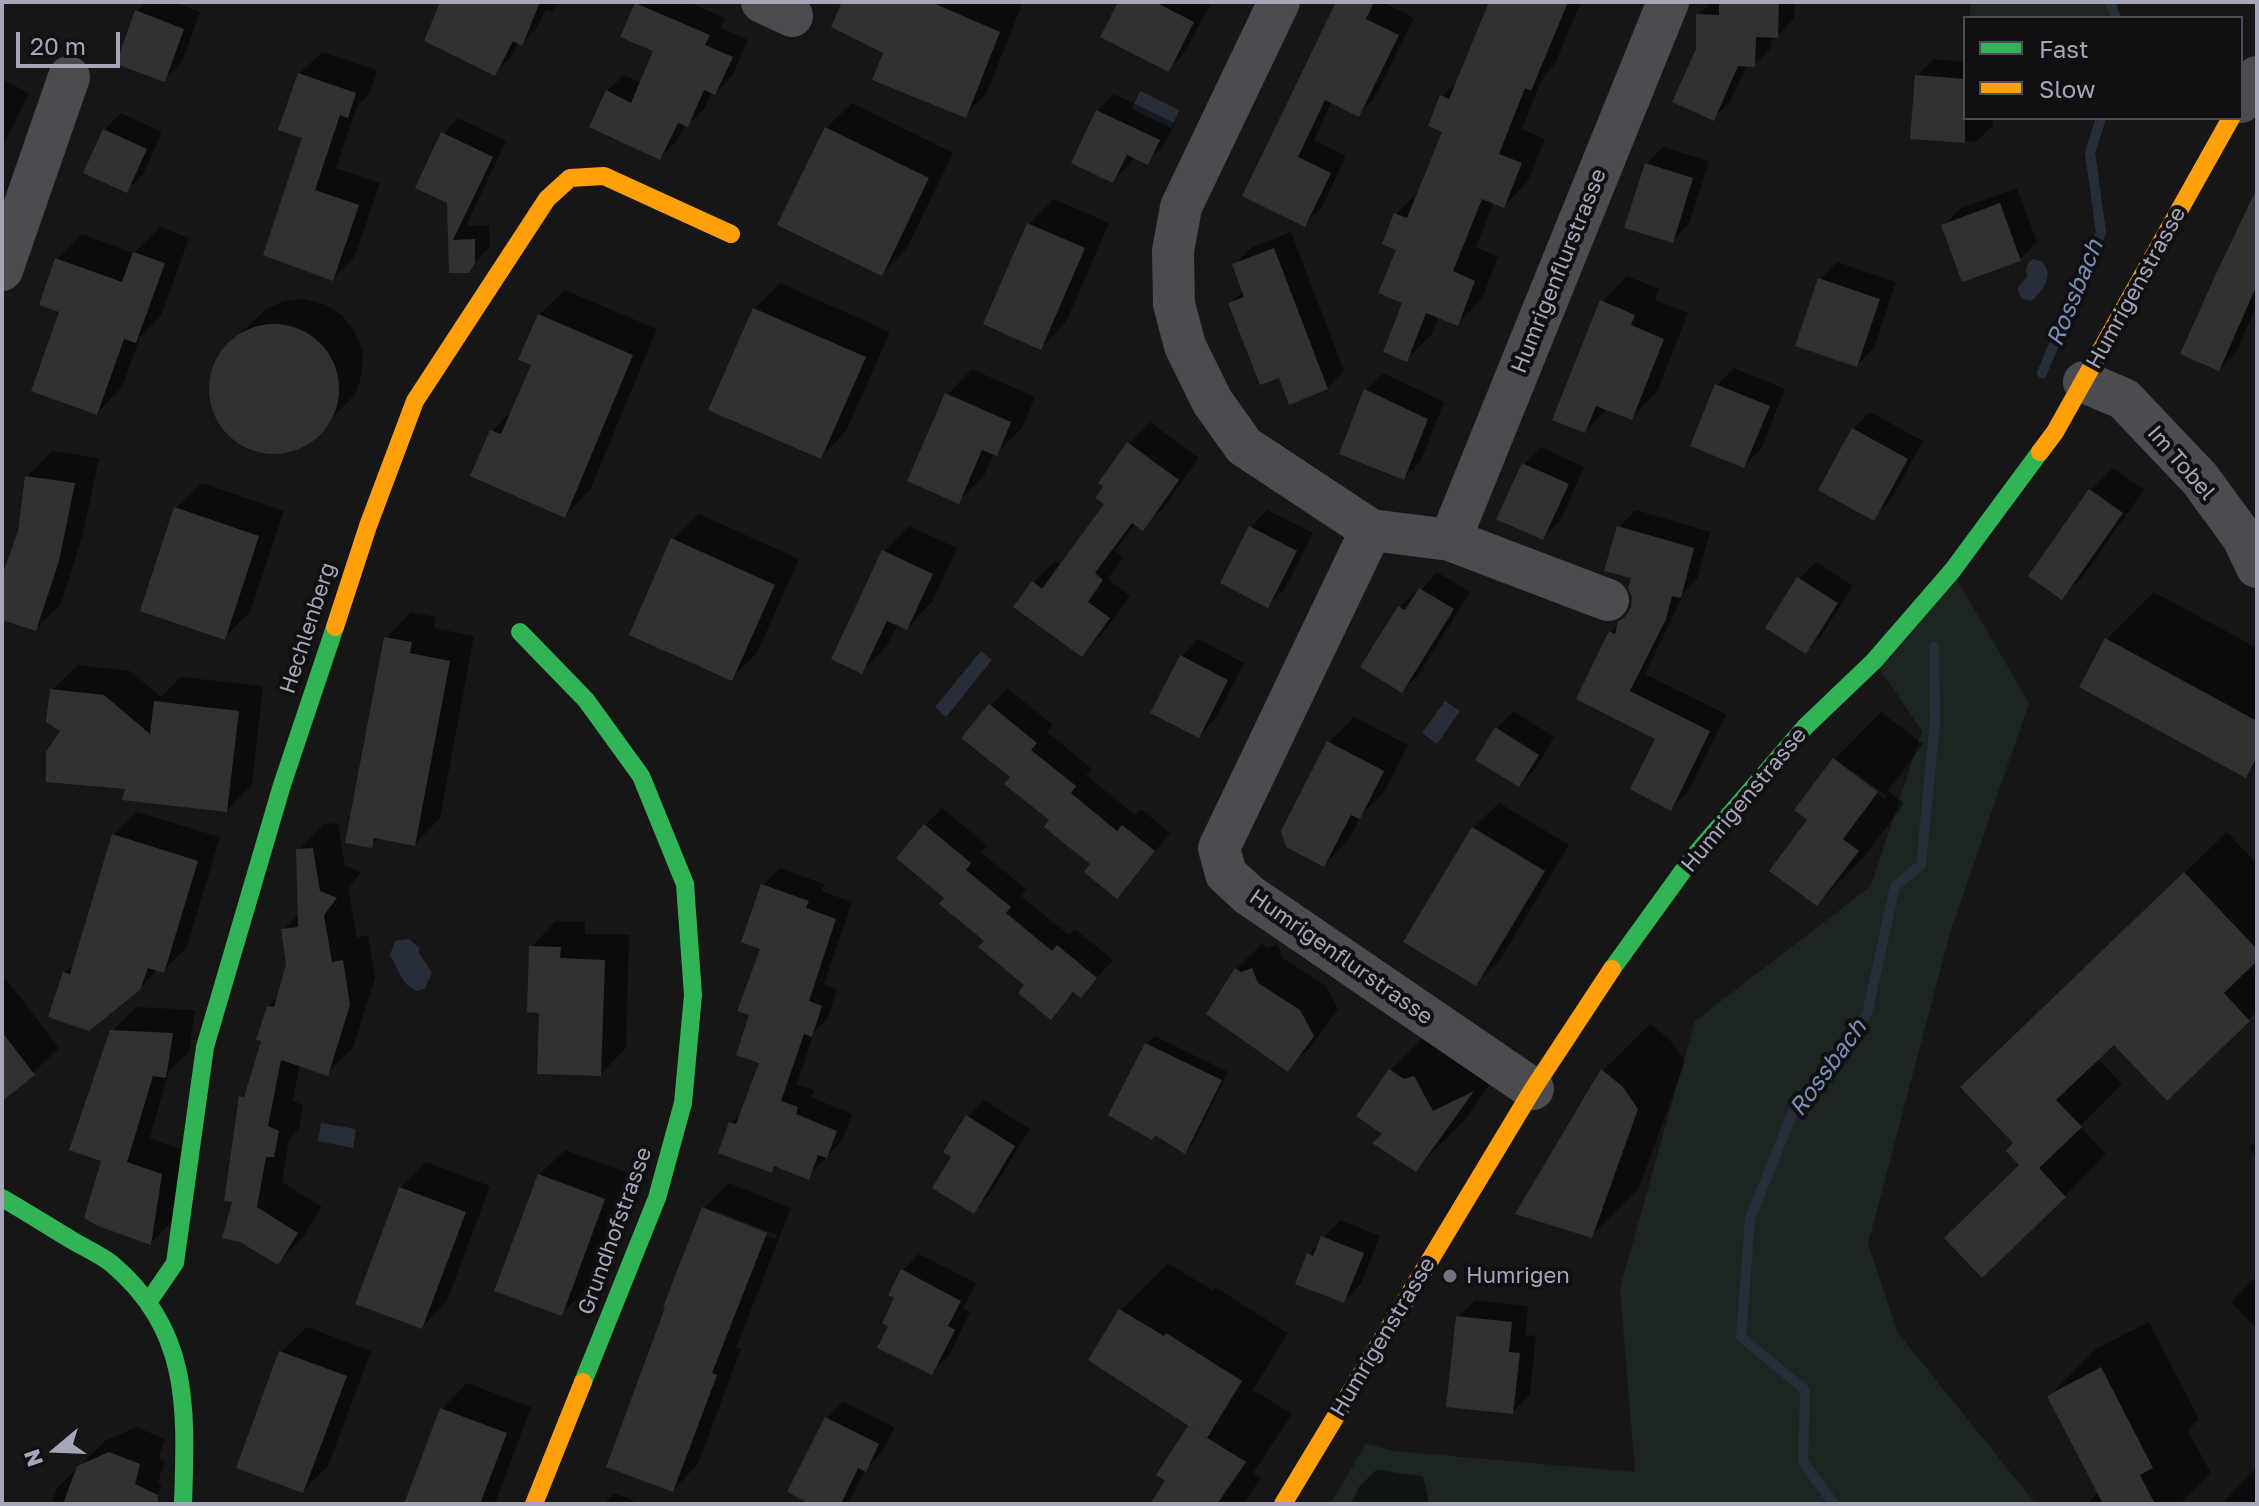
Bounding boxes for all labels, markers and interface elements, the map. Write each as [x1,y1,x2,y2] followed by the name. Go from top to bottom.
[20,16,124,66] scale bar
[1963,16,2243,120] legend
[30,31,86,60] text: 20 m
[2039,34,2089,63] text: Fast
[2039,74,2095,103] text: Slow
[1506,165,1612,377] street label: Humrigenflurstrasse
[2081,202,2191,374] street label: Humrigenstrasse
[2041,236,2109,350] water label: Rossbach
[2141,420,2221,506] street label: Im Tobel
[274,559,342,697] street label: Hechlenberg
[1676,722,1812,878] street label: Humrigenstrasse
[1244,884,1438,1030] street label: Humrigenflurstrasse
[1783,1014,1873,1122] water label: Rossbach
[572,1144,658,1318] street label: Grundhofstrasse
[1325,1253,1441,1421] street label: Humrigenstrasse
[1466,1263,1570,1289] place label: Humrigen
[1441,1267,1459,1285] marker: Humrigen
[16,1410,96,1490] north arrow
[17,1446,48,1470] text: N

